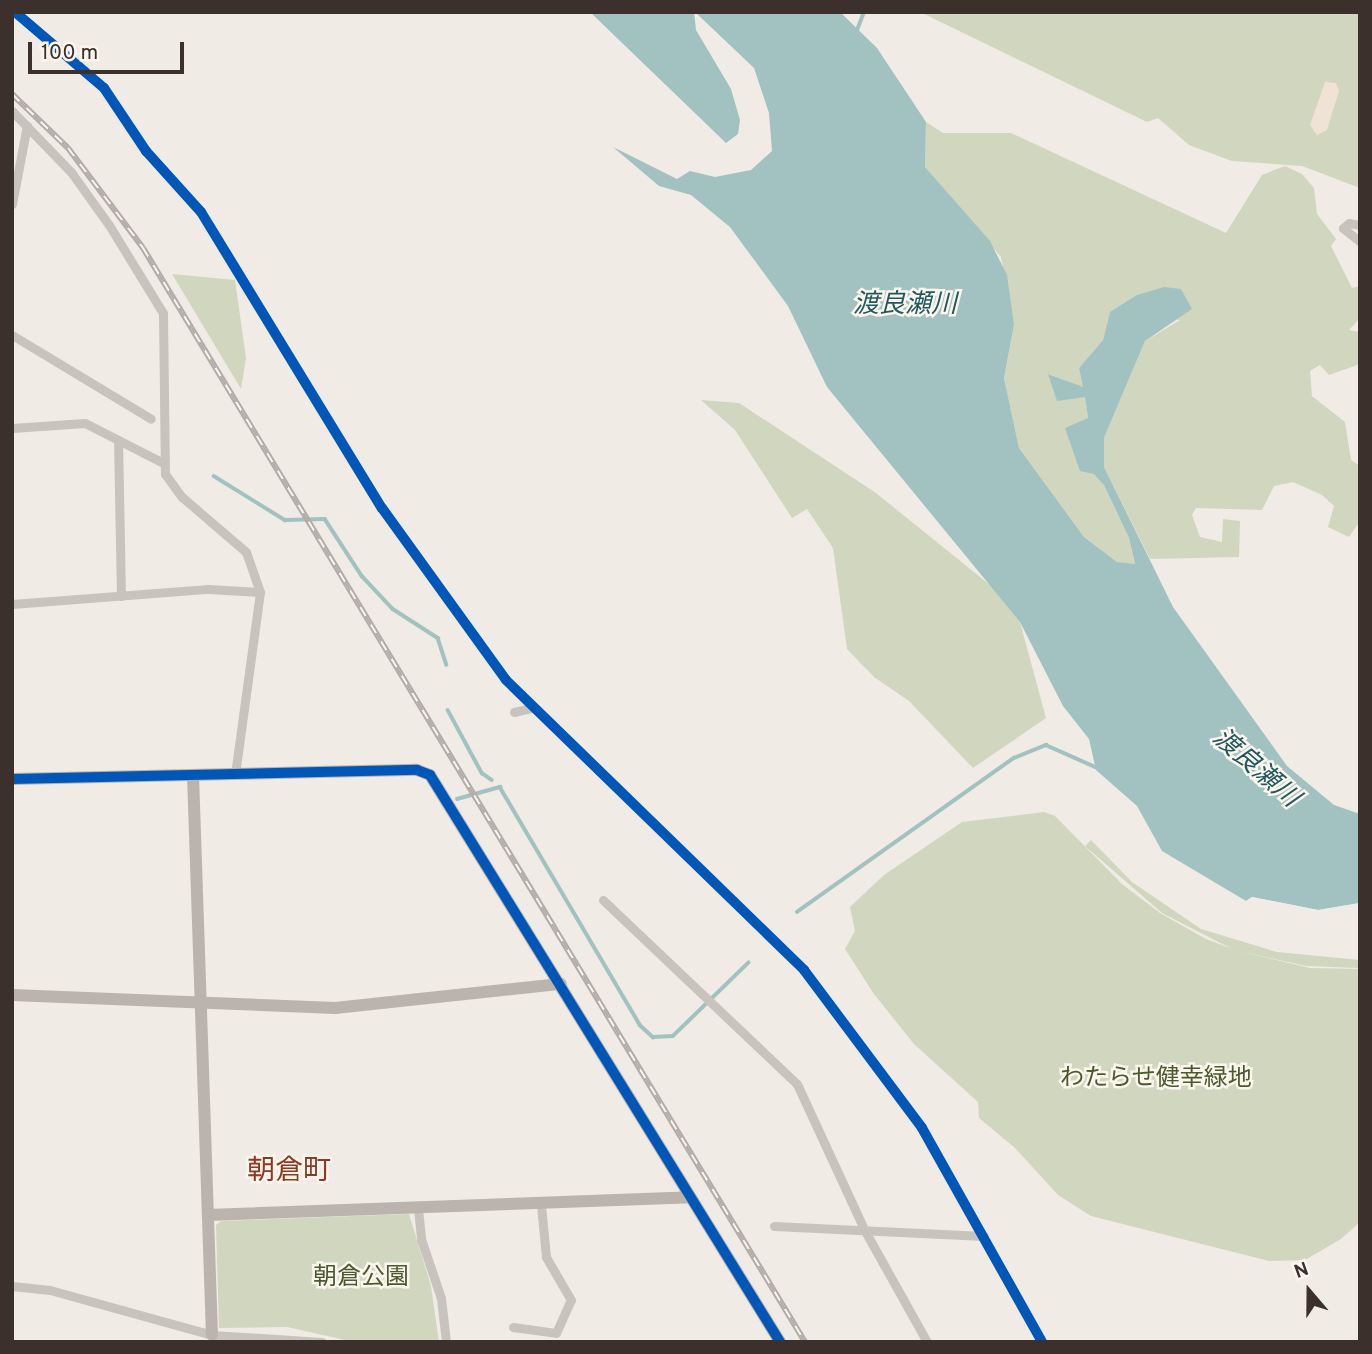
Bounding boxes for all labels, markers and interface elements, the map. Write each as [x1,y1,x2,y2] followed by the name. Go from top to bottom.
[32,28,187,72] scale bar
[41,40,98,67] text: 100 m
[853,290,957,322] water label: 渡良瀬川
[1206,723,1304,815] water label: 渡良瀬川
[1060,1066,1252,1094] park label: わたらせ健幸緑地
[247,1155,331,1189] district label: 朝倉町
[1274,1256,1344,1326] north arrow
[1291,1258,1312,1285] text: N
[313,1265,409,1293] park label: 朝倉公園

